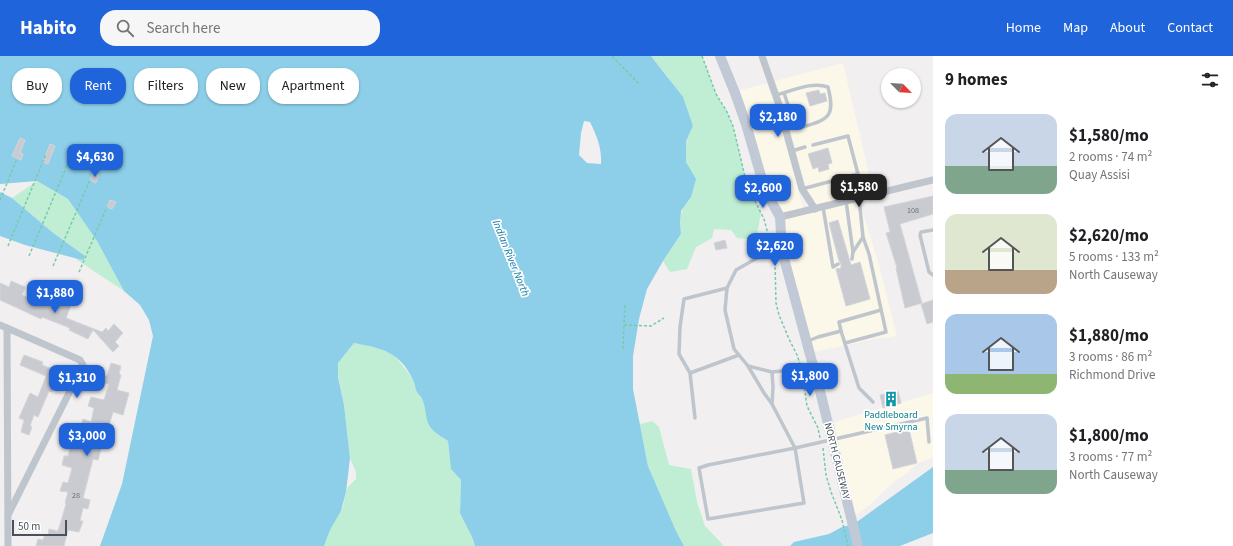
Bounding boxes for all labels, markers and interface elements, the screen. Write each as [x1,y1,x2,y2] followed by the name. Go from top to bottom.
[100,10,380,46] search box
[20,15,76,42] text: Habito
[114,17,136,39] icon: search
[146,18,220,39] text: Search here
[1006,18,1041,38] text: Home
[1063,18,1088,38] text: Map
[1110,18,1145,38] text: About
[1167,18,1213,38] text: Contact
[12,68,62,104] chip: Buy
[70,68,126,104] chip: Rent
[134,68,198,104] chip: Filters
[206,68,260,104] chip: New
[268,68,359,104] chip: Apartment
[881,68,921,108] north arrow
[881,68,921,108] map controls
[945,68,1007,92] text: 9 homes
[1199,69,1221,91] icon: filters
[745,104,811,138] pin: $2,180
[759,108,797,126] text: $2,180
[1069,124,1149,148] text: $1,580/mo
[977,130,1025,178] icon: home
[62,144,128,178] pin: $4,630
[76,148,114,166] text: $4,630
[1069,148,1152,166] text: 2 rooms · 74 m²
[1069,166,1130,184] text: Quay Assisi
[826,174,892,208] pin: $1,580
[730,175,796,209] pin: $2,600
[840,178,878,196] text: $1,580
[744,179,782,197] text: $2,600
[907,205,919,216] house number: 108
[489,218,533,299] water label: Indian River North
[1069,224,1149,248] text: $2,620/mo
[977,230,1025,278] icon: home
[742,233,808,267] pin: $2,620
[756,237,794,255] text: $2,620
[1069,248,1159,266] text: 5 rooms · 133 m²
[1069,266,1158,284] text: North Causeway
[22,280,88,314] pin: $1,880
[36,284,74,302] text: $1,880
[1069,324,1149,348] text: $1,880/mo
[977,330,1025,378] icon: home
[1069,348,1152,366] text: 3 rooms · 86 m²
[777,363,843,397] pin: $1,800
[44,365,110,399] pin: $1,310
[1069,366,1156,384] text: Richmond Drive
[791,367,829,385] text: $1,800
[58,369,96,387] text: $1,310
[882,390,900,408] building icon: Paddleboard New Smyrna
[864,408,918,434] place label: Paddleboard New Smyrna
[821,421,853,501] street label: NORTH CAUSEWAY
[54,423,120,457] pin: $3,000
[1069,424,1149,448] text: $1,800/mo
[68,427,106,445] text: $3,000
[977,430,1025,478] icon: home
[1069,448,1152,466] text: 3 rooms · 77 m²
[1069,466,1158,484] text: North Causeway
[72,490,80,501] house number: 28
[12,518,67,537] scale bar
[18,519,40,534] text: 50 m

